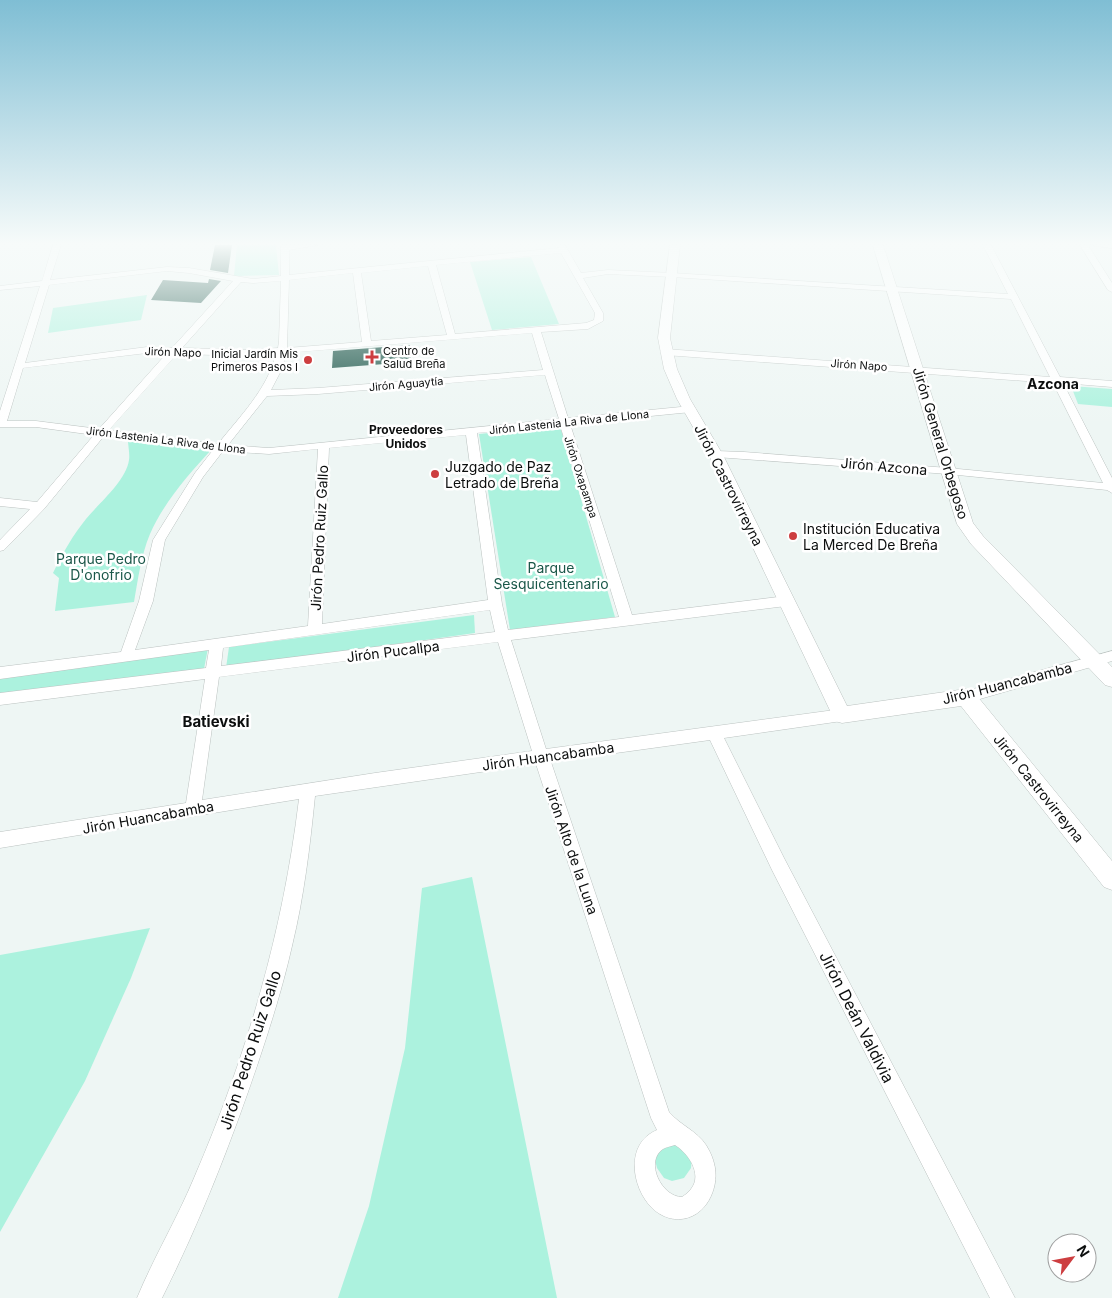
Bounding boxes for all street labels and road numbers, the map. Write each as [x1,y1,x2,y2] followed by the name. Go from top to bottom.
[144,344,202,360] street label: Jirón Napo
[830,356,888,374] street label: Jirón Napo
[910,365,972,521] street label: Jirón General Orbegoso
[368,374,444,394] street label: Jirón Aguaytía
[488,407,650,437] street label: Jirón Lastenia La Riva de Llona
[691,421,767,549] street label: Jirón Castrovirreyna
[85,423,247,457] street label: Jirón Lastenia La Riva de Llona
[561,434,601,520] street label: Jirón Oxapampa
[840,454,928,478] street label: Jirón Azcona
[307,465,331,611] street label: Jirón Pedro Ruiz Gallo
[346,637,440,665] street label: Jirón Pucallpa
[940,659,1074,707] street label: Jirón Huancabamba
[990,731,1088,845] street label: Jirón Castrovirreyna
[481,738,615,774] street label: Jirón Huancabamba
[542,783,602,917] street label: Jirón Alto de la Luna
[81,797,215,837] street label: Jirón Huancabamba
[815,948,899,1086] street label: Jirón Deán Valdivia
[215,968,285,1132] street label: Jirón Pedro Ruiz Gallo

